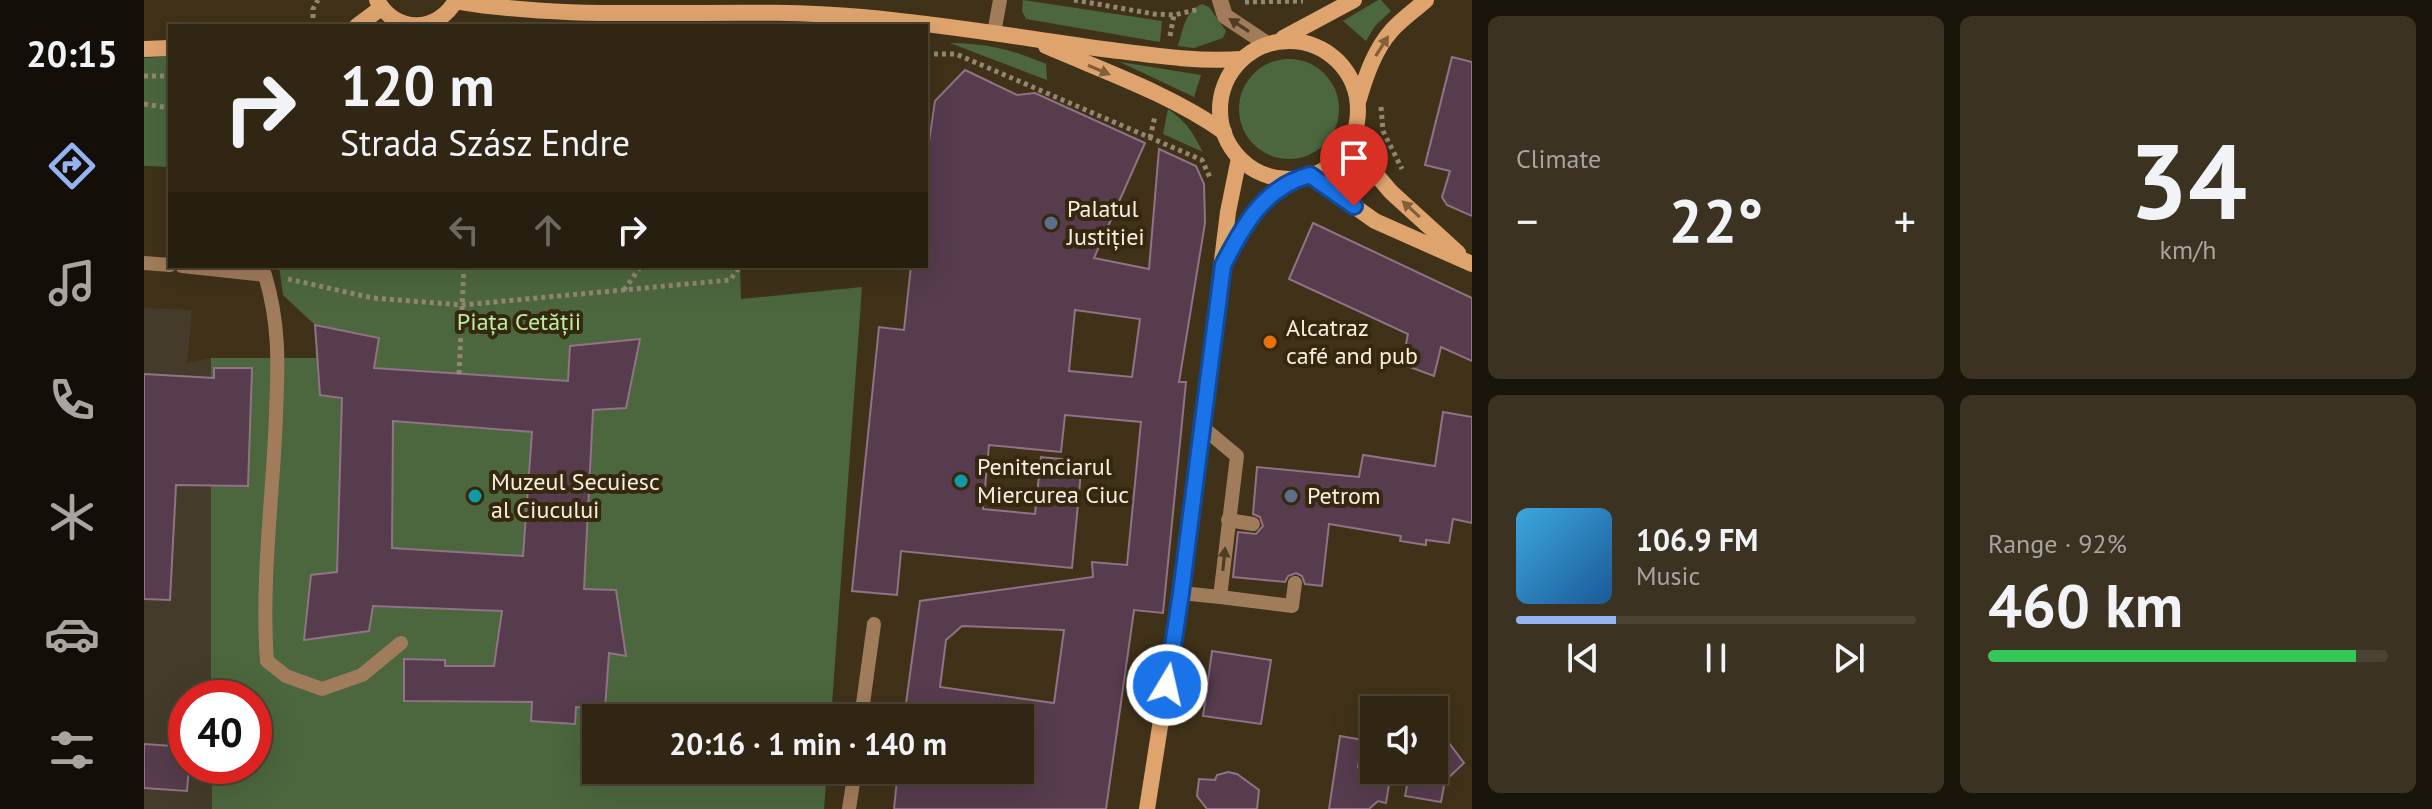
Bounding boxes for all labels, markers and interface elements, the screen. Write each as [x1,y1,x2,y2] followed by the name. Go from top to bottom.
[1228,19,1250,33] one-way arrow
[26,30,118,77] text: 20:15
[1374,35,1388,57] one-way arrow
[340,49,495,121] text: 120 m
[208,56,312,160] icon: right
[1088,63,1111,76] one-way arrow
[2129,113,2247,248] text: 34
[340,119,630,166] text: Strada Szász Endre
[1320,124,1388,206] pin
[1332,136,1376,180] icon: arrive
[44,138,100,194] icon: directions
[1516,142,1601,175] text: Climate
[1669,181,1763,259] text: 22°
[1516,192,1538,249] text: −
[1894,192,1916,249] text: +
[1066,193,1145,252] place label: Palatul Justiției
[1401,201,1420,219] one-way arrow
[442,208,486,252] icon: left
[526,208,570,252] icon: ahead
[610,208,654,252] icon: right
[1042,214,1060,232] marker: Palatul Justiției
[2160,233,2217,266] text: km/h
[44,255,100,311] icon: music
[457,306,581,337] park label: Piața Cetății
[1286,312,1418,371] place label: Alcatraz café and pub
[1261,333,1279,351] marker: Alcatraz café and pub
[44,372,100,428] icon: phone
[977,451,1129,510] place label: Penitenciarul Miercurea Ciuc
[491,466,660,525] place label: Muzeul Secuiesc al Ciucului
[952,472,970,490] marker: Penitenciarul Miercurea Ciuc
[1307,480,1380,511] place label: Petrom
[466,487,484,505] marker: Muzeul Secuiesc al Ciucului
[1282,487,1300,505] marker: Petrom
[44,489,100,545] icon: climate
[1636,520,1758,559] text: 106.9 FM
[1988,527,2127,560] text: Range · 92%
[1218,546,1231,571] one-way arrow
[1636,559,1700,592] text: Music
[1988,566,2183,644] text: 460 km
[44,606,100,662] icon: car
[1561,636,1605,680] icon: previous
[1694,636,1738,680] icon: pause
[1827,636,1871,680] icon: next
[1125,643,1209,727] position arrow
[168,680,272,784] speed limit sign: 40
[1360,696,1448,784] map controls
[1360,696,1448,784] button: sound
[44,722,100,778] icon: filters
[669,724,947,763] text: 20:16 · 1 min · 140 m

